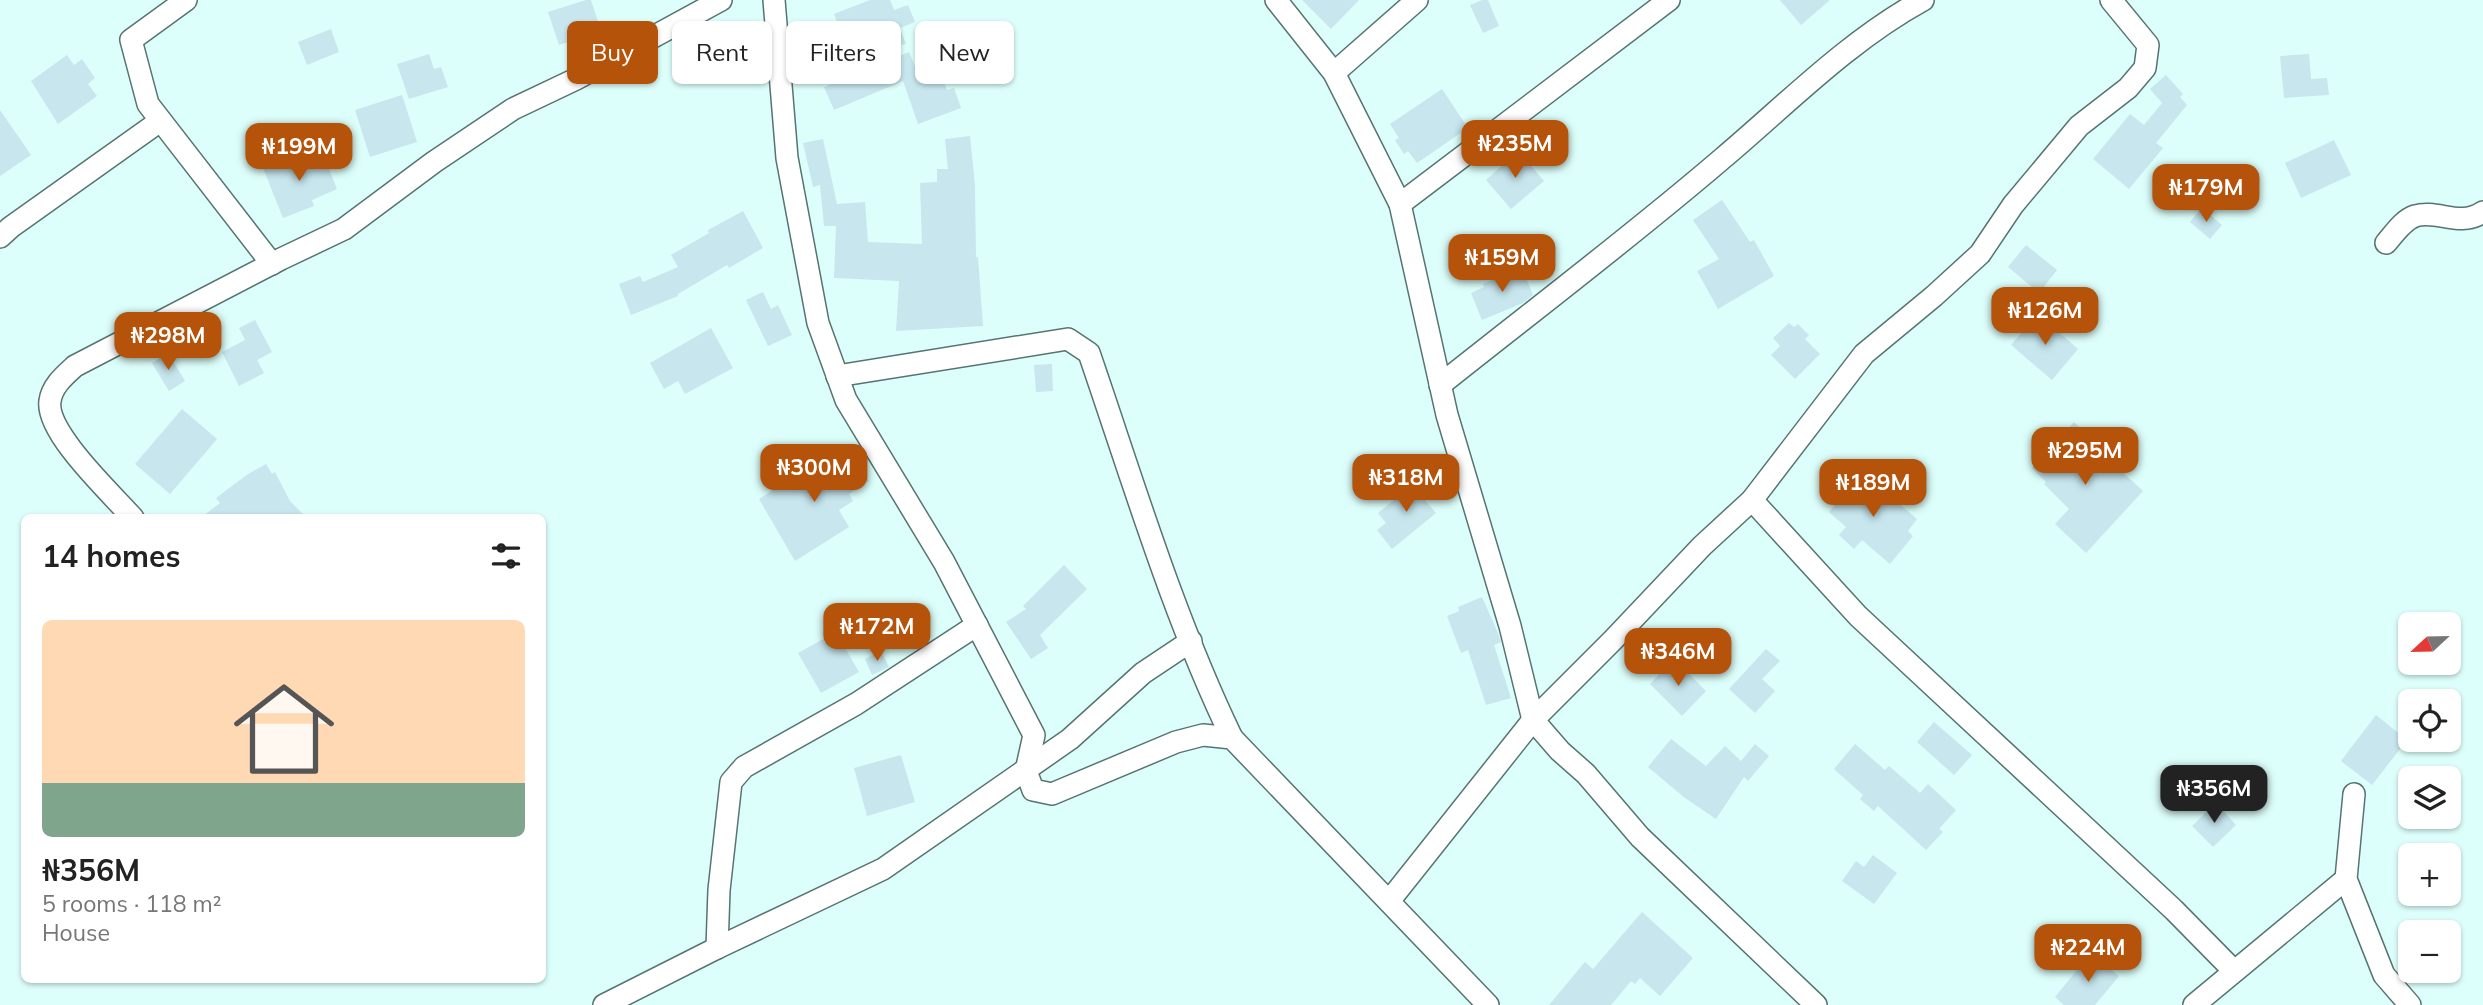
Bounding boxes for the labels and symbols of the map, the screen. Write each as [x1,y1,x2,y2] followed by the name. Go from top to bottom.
[1466,120,1564,180] pin: ₦235M
[250,124,348,183] pin: ₦199M
[2157,164,2255,224] pin: ₦179M
[1453,234,1551,294] pin: ₦159M
[1996,288,2094,347] pin: ₦126M
[119,312,217,372] pin: ₦298M
[2036,428,2134,487] pin: ₦295M
[765,444,863,504] pin: ₦300M
[1357,454,1455,514] pin: ₦318M
[1824,460,1922,519] pin: ₦189M
[828,604,926,663] pin: ₦172M
[2398,612,2460,676] north arrow
[1629,628,1727,688] pin: ₦346M
[2165,766,2263,825] pin: ₦356M
[2039,925,2137,984] pin: ₦224M

